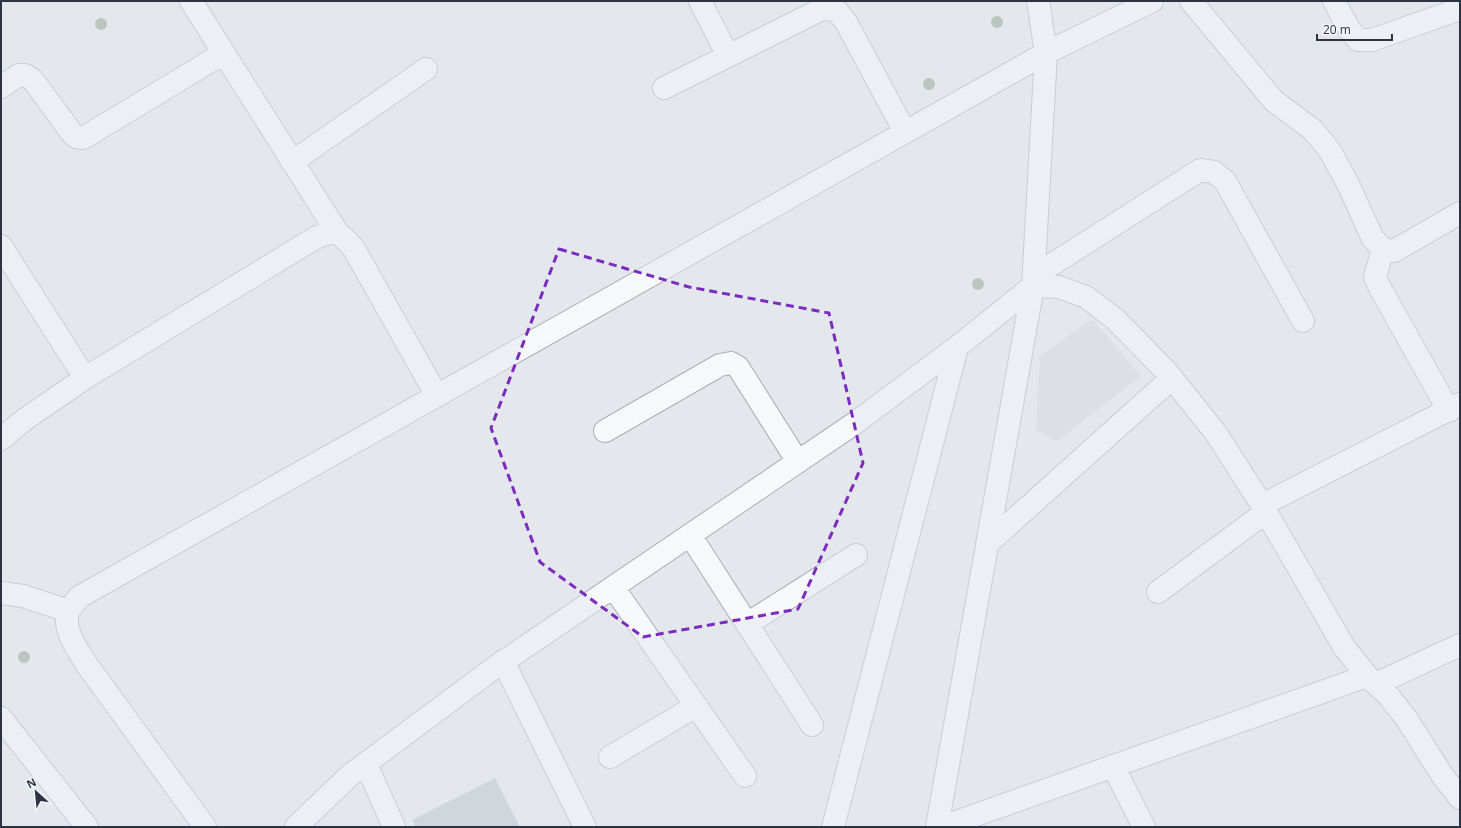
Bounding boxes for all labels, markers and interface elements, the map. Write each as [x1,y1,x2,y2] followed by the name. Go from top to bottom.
[1317,16,1392,42] scale bar
[1323,21,1351,38] text: 20 m
[16,772,56,812] north arrow
[24,774,39,791] text: N

